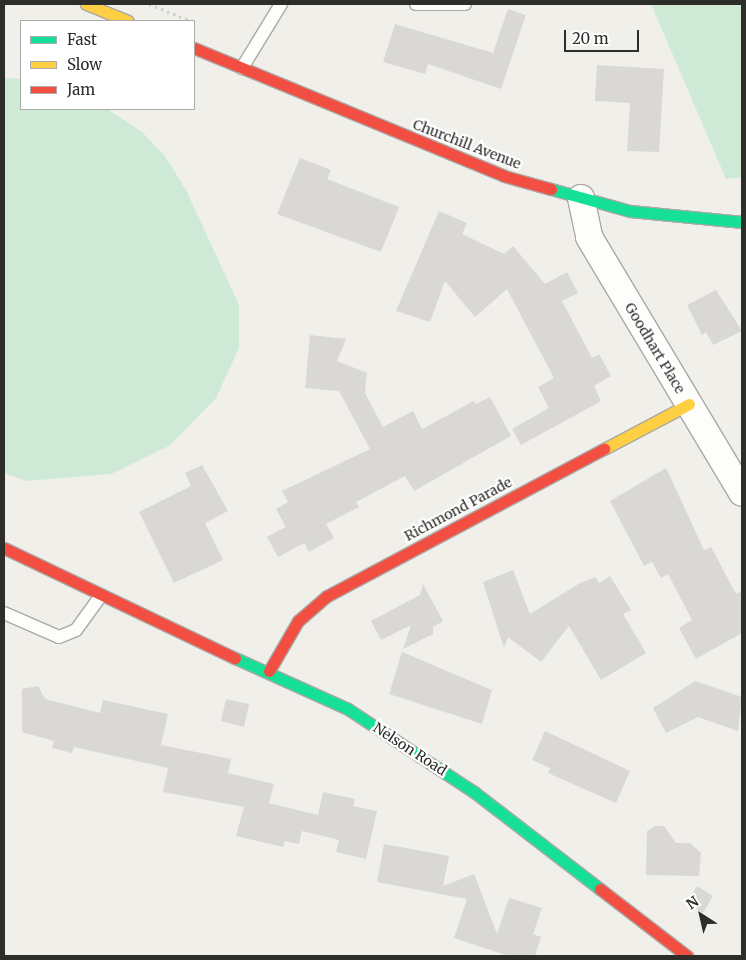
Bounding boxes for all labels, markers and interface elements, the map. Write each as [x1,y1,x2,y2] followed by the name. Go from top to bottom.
[20,20,195,110] legend
[566,20,641,52] scale bar
[572,29,609,48] text: 20 m
[67,30,97,49] text: Fast
[67,55,102,74] text: Slow
[67,80,95,99] text: Jam
[411,116,523,172] street label: Churchill Avenue
[621,300,689,396] street label: Goodhart Place
[401,474,515,544] street label: Richmond Parade
[370,719,450,779] street label: Nelson Road
[676,890,726,940] north arrow
[683,892,702,913] text: N

